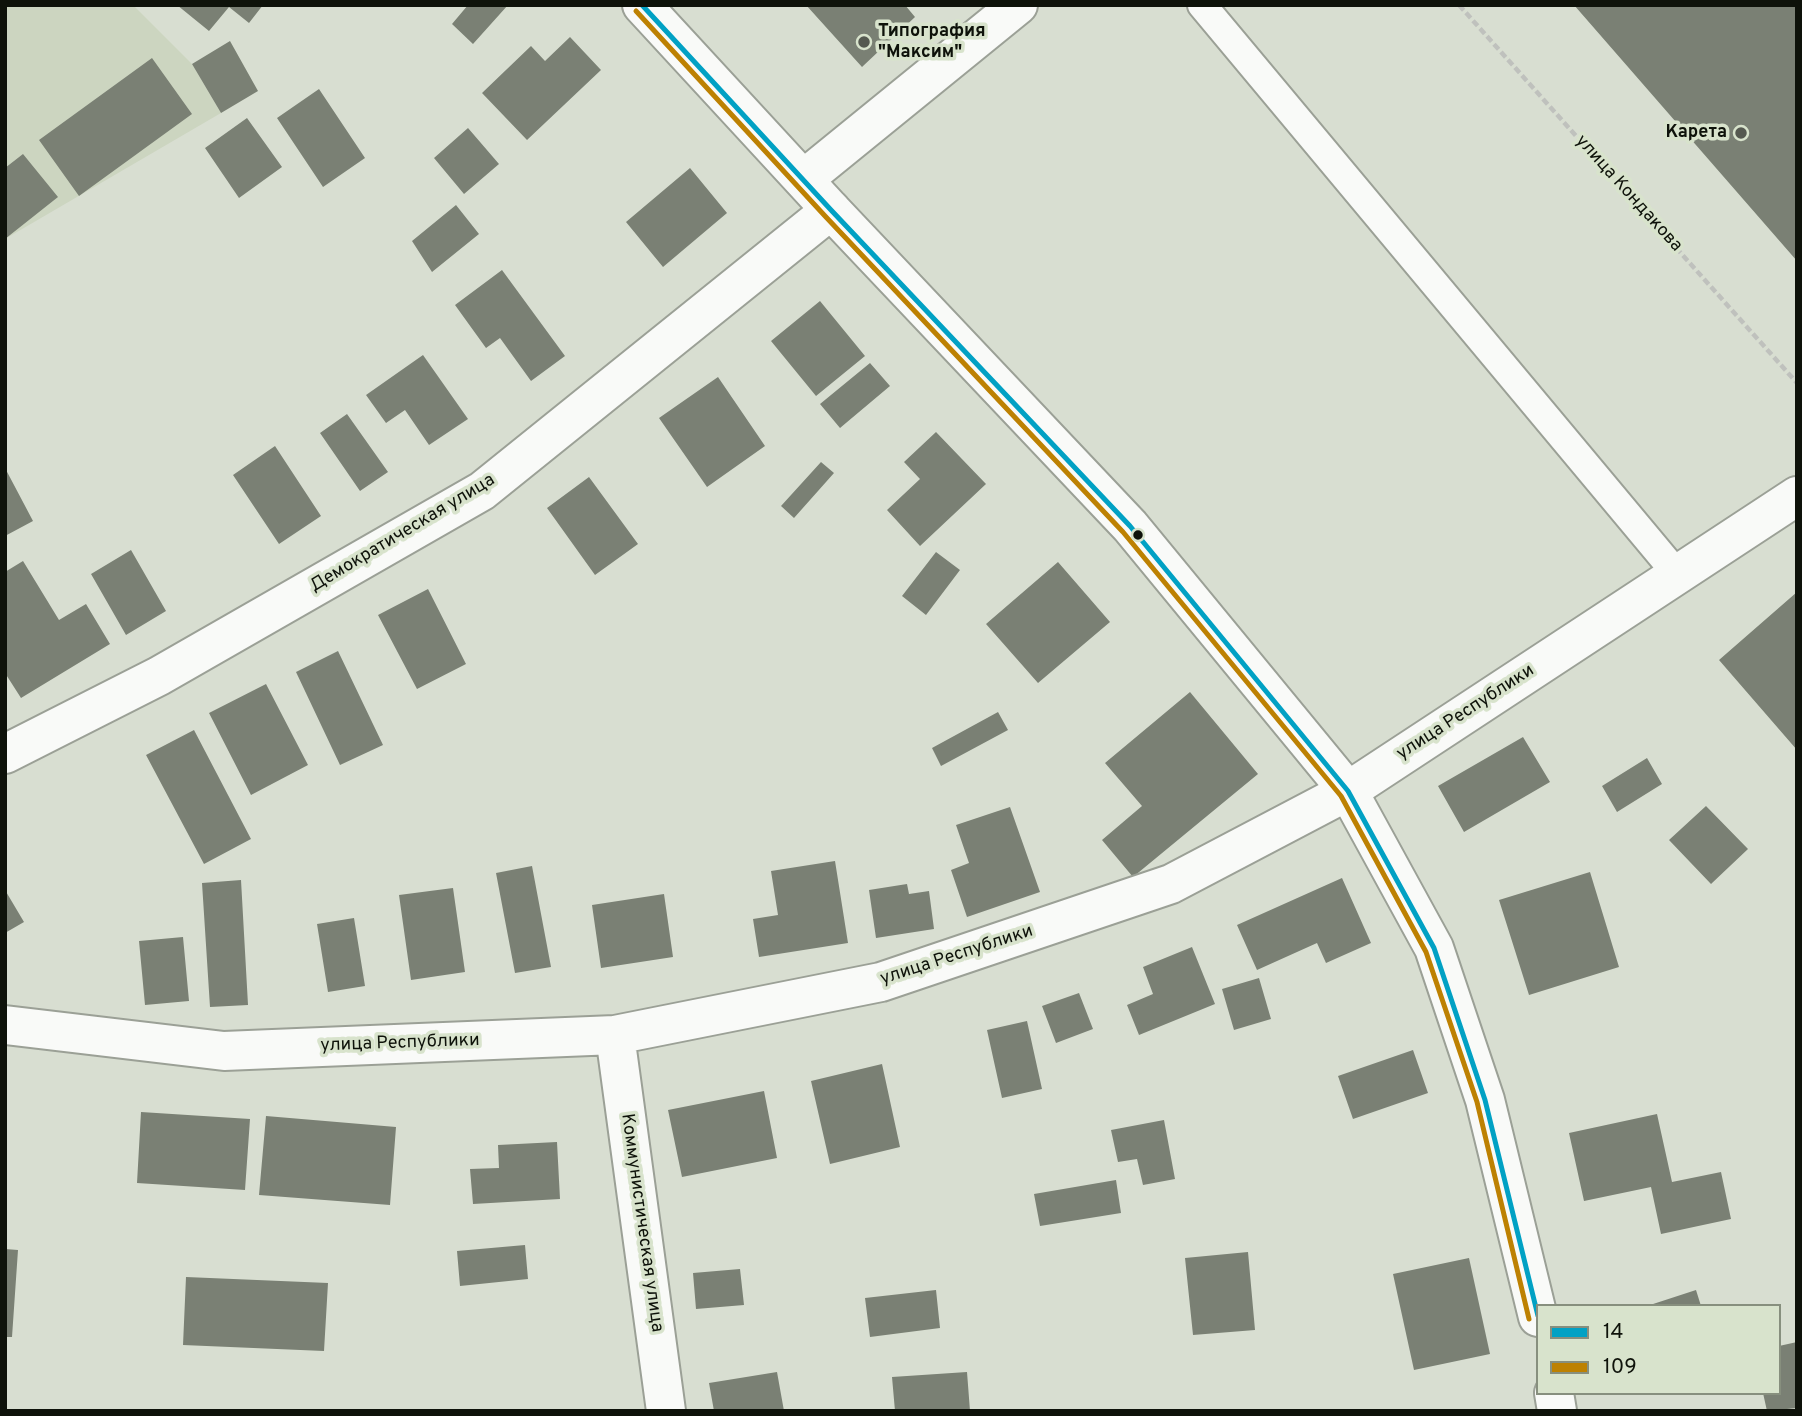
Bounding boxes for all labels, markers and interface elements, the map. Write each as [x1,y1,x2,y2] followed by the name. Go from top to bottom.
[878,21,986,64] place label: Типография "Максим"
[856,34,872,50] marker: Типография "Максим"
[1665,122,1727,144] place label: Карета
[1733,125,1749,141] marker: Карета
[1570,131,1686,257] street label: улица Кондакова
[307,470,499,598] street label: Демократическая улица
[1131,528,1145,542] unlabelled marker
[1393,661,1539,765] street label: улица Республики
[878,921,1036,991] street label: улица Республики
[320,1030,480,1058] street label: улица Республики
[615,1112,667,1334] street label: Коммунистическая улица
[1536,1304,1781,1395] legend
[1603,1319,1623,1346] text: 14
[1603,1354,1637,1381] text: 109

